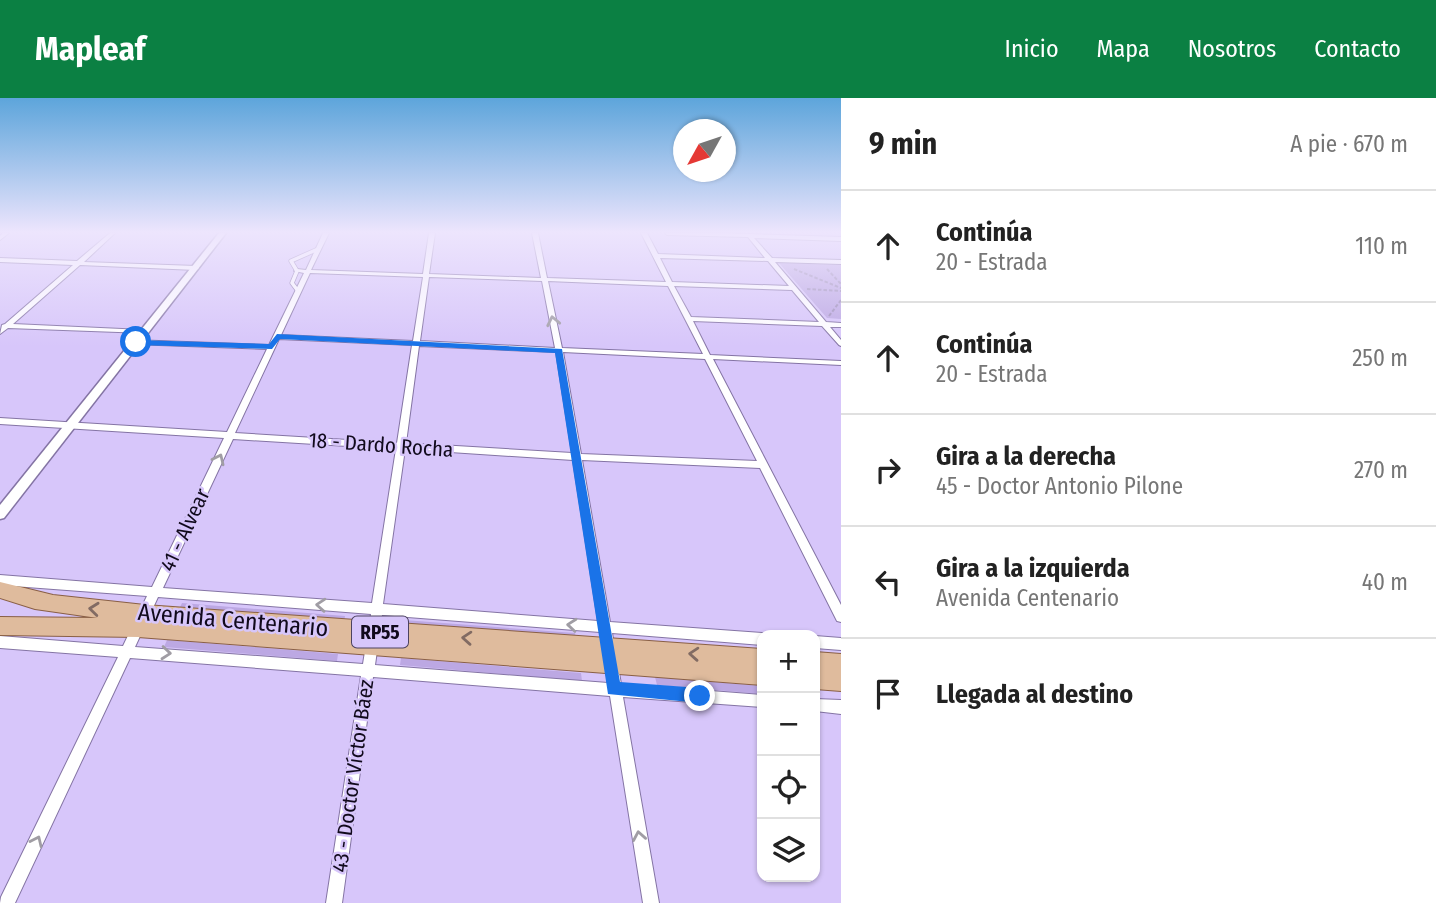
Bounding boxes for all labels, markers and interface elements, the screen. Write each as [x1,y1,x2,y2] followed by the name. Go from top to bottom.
[35,29,146,69] text: Mapleaf
[1005,35,1059,63] text: Inicio
[1097,35,1150,63] text: Mapa
[1188,35,1276,63] text: Nosotros
[1314,35,1401,63] text: Contacto
[673,119,736,182] north arrow
[869,126,937,162] text: 9 min
[1290,130,1408,158] text: A pie · 670 m
[936,217,1033,248] text: Continúa
[869,227,907,265] icon: ahead
[1355,232,1408,260] text: 110 m
[936,248,1048,276] text: 20 - Estrada
[547,316,561,328] one-way arrow
[120,326,151,357] route start
[936,329,1033,360] text: Continúa
[869,339,907,377] icon: ahead
[1352,344,1408,372] text: 250 m
[936,360,1048,388] text: 20 - Estrada
[308,427,454,463] street label: 18 - Dardo Rocha
[936,441,1116,472] text: Gira a la derecha
[869,451,907,489] icon: right
[210,454,224,466] one-way arrow
[1354,456,1408,484] text: 270 m
[936,472,1183,500] text: 45 - Doctor Antonio Pilone
[155,484,216,576] street label: 41 - Alvear
[936,553,1130,584] text: Gira a la izquierda
[869,563,907,601] icon: left
[1362,568,1408,596] text: 40 m
[936,584,1119,612] text: Avenida Centenario
[137,598,329,642] street label: Avenida Centenario
[315,598,326,613] one-way arrow
[88,601,100,616] one-way arrow
[352,617,408,648] road number: RP55
[566,618,577,633] one-way arrow
[757,630,820,882] map controls
[757,630,820,693] button: +
[461,631,472,646] one-way arrow
[161,645,172,660] one-way arrow
[688,647,699,662] one-way arrow
[869,675,907,713] icon: arrive
[327,678,379,874] street label: 43 - Doctor Víctor Báez
[936,679,1133,710] text: Llegada al destino
[684,680,715,711] route end
[757,693,820,756] button: −
[757,756,820,819] button: locate
[757,819,820,882] button: layers
[632,830,647,842] one-way arrow
[28,836,42,848] one-way arrow

